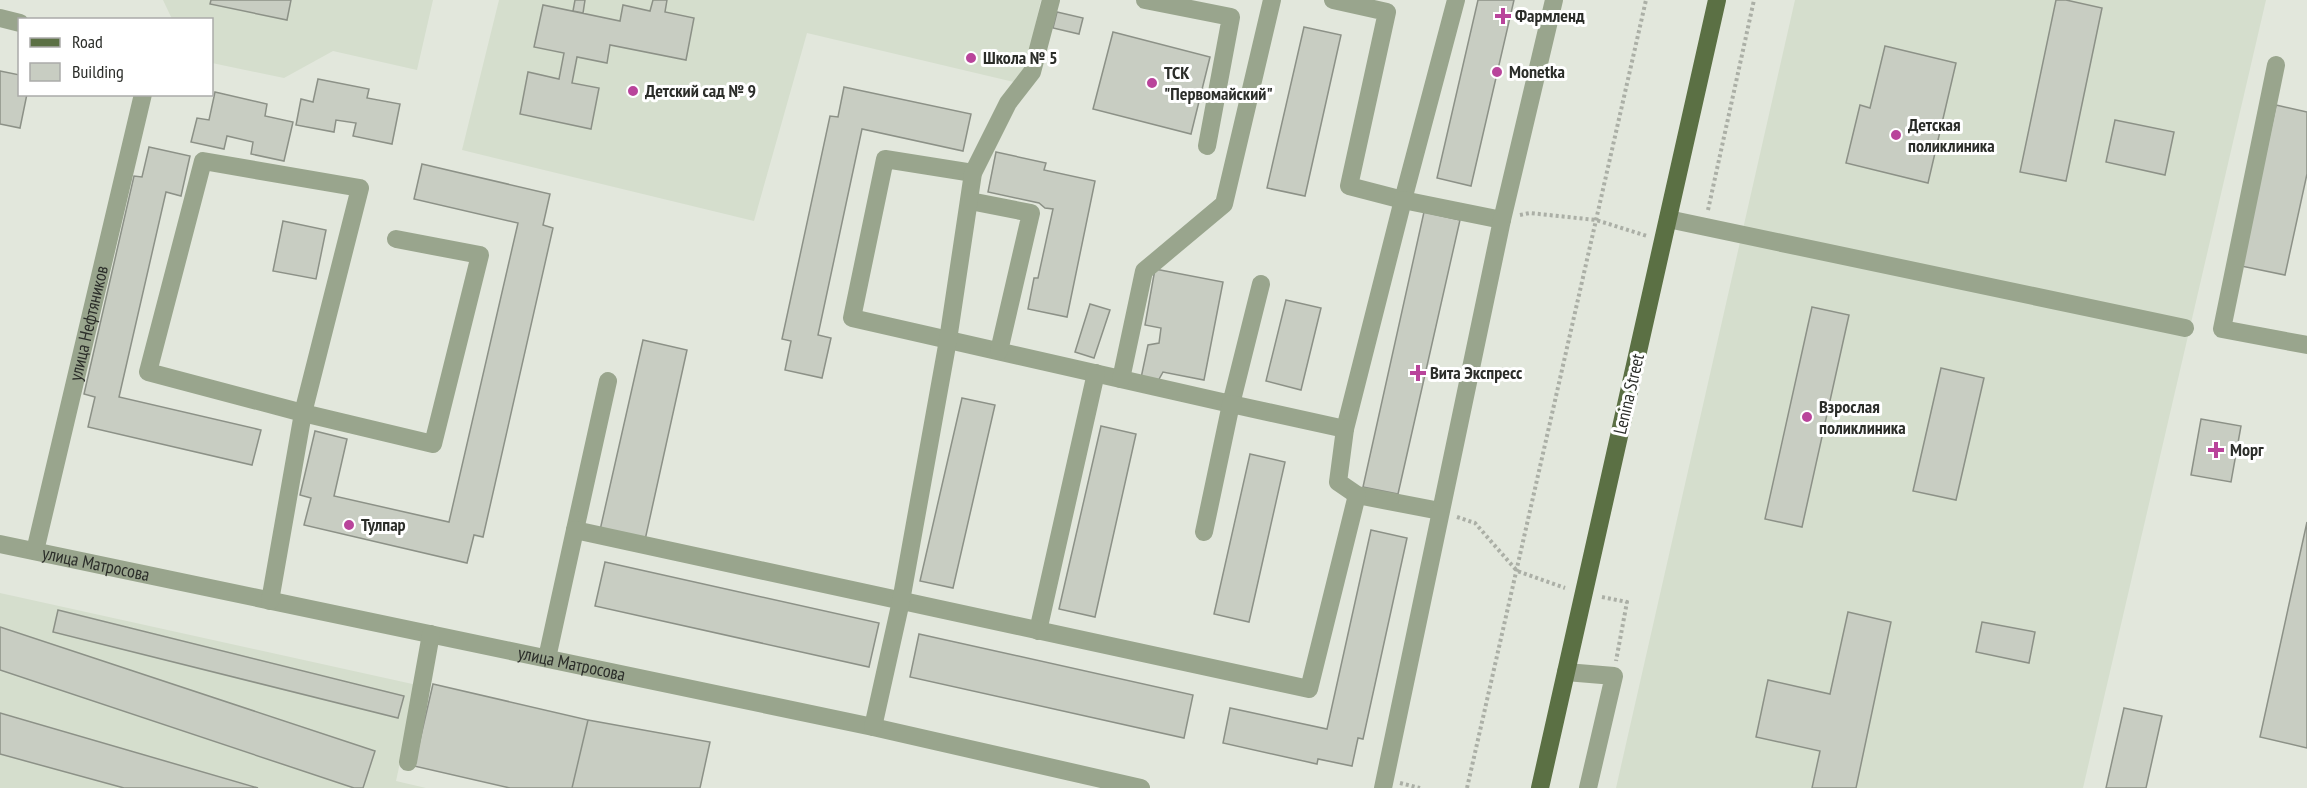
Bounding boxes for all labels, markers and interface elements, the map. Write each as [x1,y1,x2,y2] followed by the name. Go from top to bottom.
[1515,4,1585,27] place label: Фармленд
[1496,9,1510,23] marker: Фармленд
[18,18,213,96] legend
[72,30,103,53] text: Road
[983,46,1058,69] place label: Школа № 5
[964,51,978,65] marker: Школа № 5
[72,60,124,83] text: Building
[1509,60,1565,83] place label: Monetka
[1164,61,1273,105] place label: ТСК "Первомайский"
[1490,65,1504,79] marker: Monetka
[1145,76,1159,90] marker: ТСК "Первомайский"
[645,79,756,102] place label: Детский сад № 9
[626,84,640,98] marker: Детский сад № 9
[1908,113,1995,157] place label: Детская поликлиника
[1889,128,1903,142] marker: Детская поликлиника
[64,263,113,383] street label: улица Нефтяников
[1608,351,1649,436] street label: Lenina Street
[1430,361,1523,384] place label: Вита Экспресс
[1411,366,1425,380] marker: Вита Экспресс
[1819,395,1906,439] place label: Взрослая поликлиника
[1800,410,1814,424] marker: Взрослая поликлиника
[2230,438,2264,461] place label: Морг
[2207,441,2225,459] marker: Морг
[361,513,406,536] place label: Тулпар
[342,518,356,532] marker: Тулпар
[40,541,152,586] street label: улица Матросова
[516,641,627,686] street label: улица Матросова

